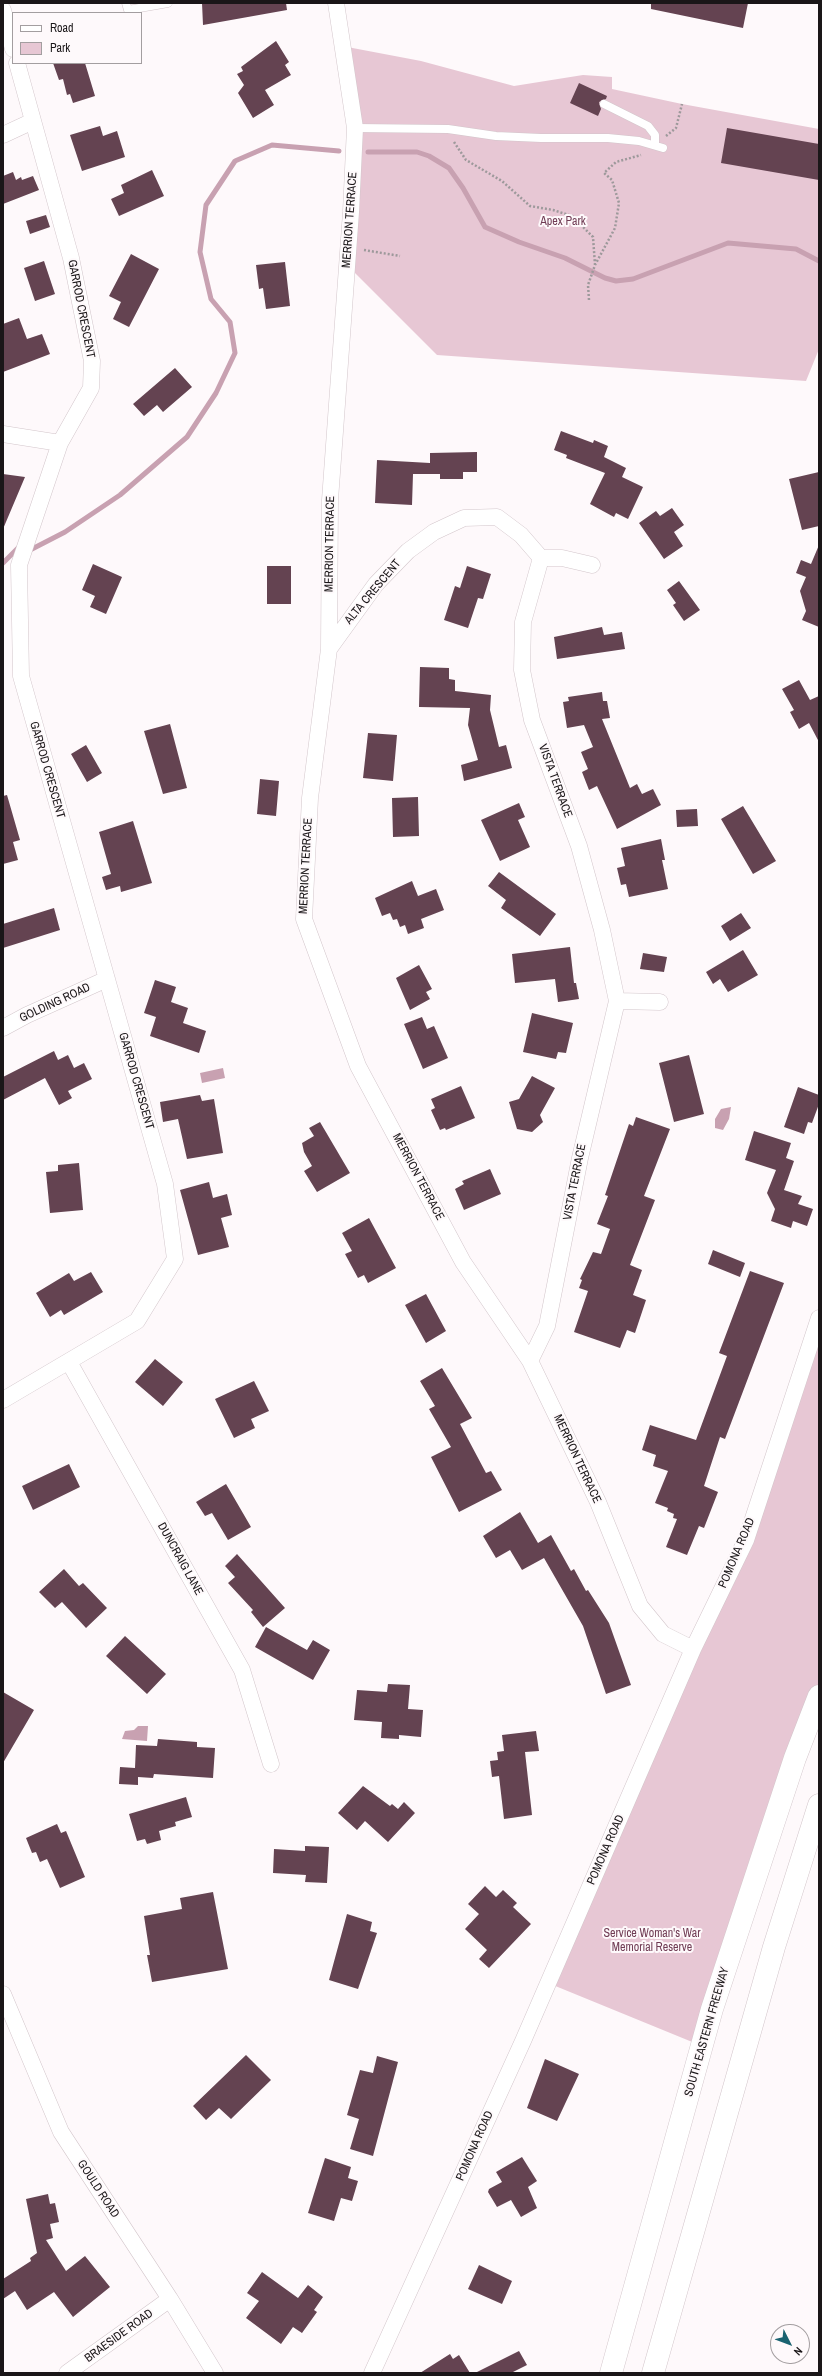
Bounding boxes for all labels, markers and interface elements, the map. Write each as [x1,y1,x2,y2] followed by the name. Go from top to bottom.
[12,12,142,64] legend
[50,20,74,36] text: Road
[50,40,70,56] text: Park
[339,172,361,268] street label: MERRION TERRACE
[540,215,586,229] park label: Apex Park
[64,259,98,359] street label: GARROD CRESCENT
[322,496,338,592] street label: MERRION TERRACE
[342,557,404,627] street label: ALTA CRESCENT
[26,720,68,820] street label: GARROD CRESCENT
[535,742,575,820] street label: VISTA TERRACE
[296,818,316,914] street label: MERRION TERRACE
[17,980,93,1026] street label: GOLDING ROAD
[115,1031,157,1131] street label: GARROD CRESCENT
[389,1131,447,1223] street label: MERRION TERRACE
[561,1143,589,1221] street label: VISTA TERRACE
[550,1412,604,1506] street label: MERRION TERRACE
[716,1516,758,1590] street label: POMONA ROAD
[154,1520,206,1598] street label: DUNCRAIG LANE
[584,1813,628,1887] street label: POMONA ROAD
[603,1927,701,1955] park label: Service Woman's War Memorial Reserve
[682,1966,732,2098] street label: SOUTH EASTERN FREEWAY
[453,2109,497,2183] street label: POMONA ROAD
[74,2157,122,2221] street label: GOULD ROAD
[82,2306,156,2366] street label: BRAESIDE ROAD
[770,2324,810,2364] north arrow
[791,2344,806,2358] text: N

